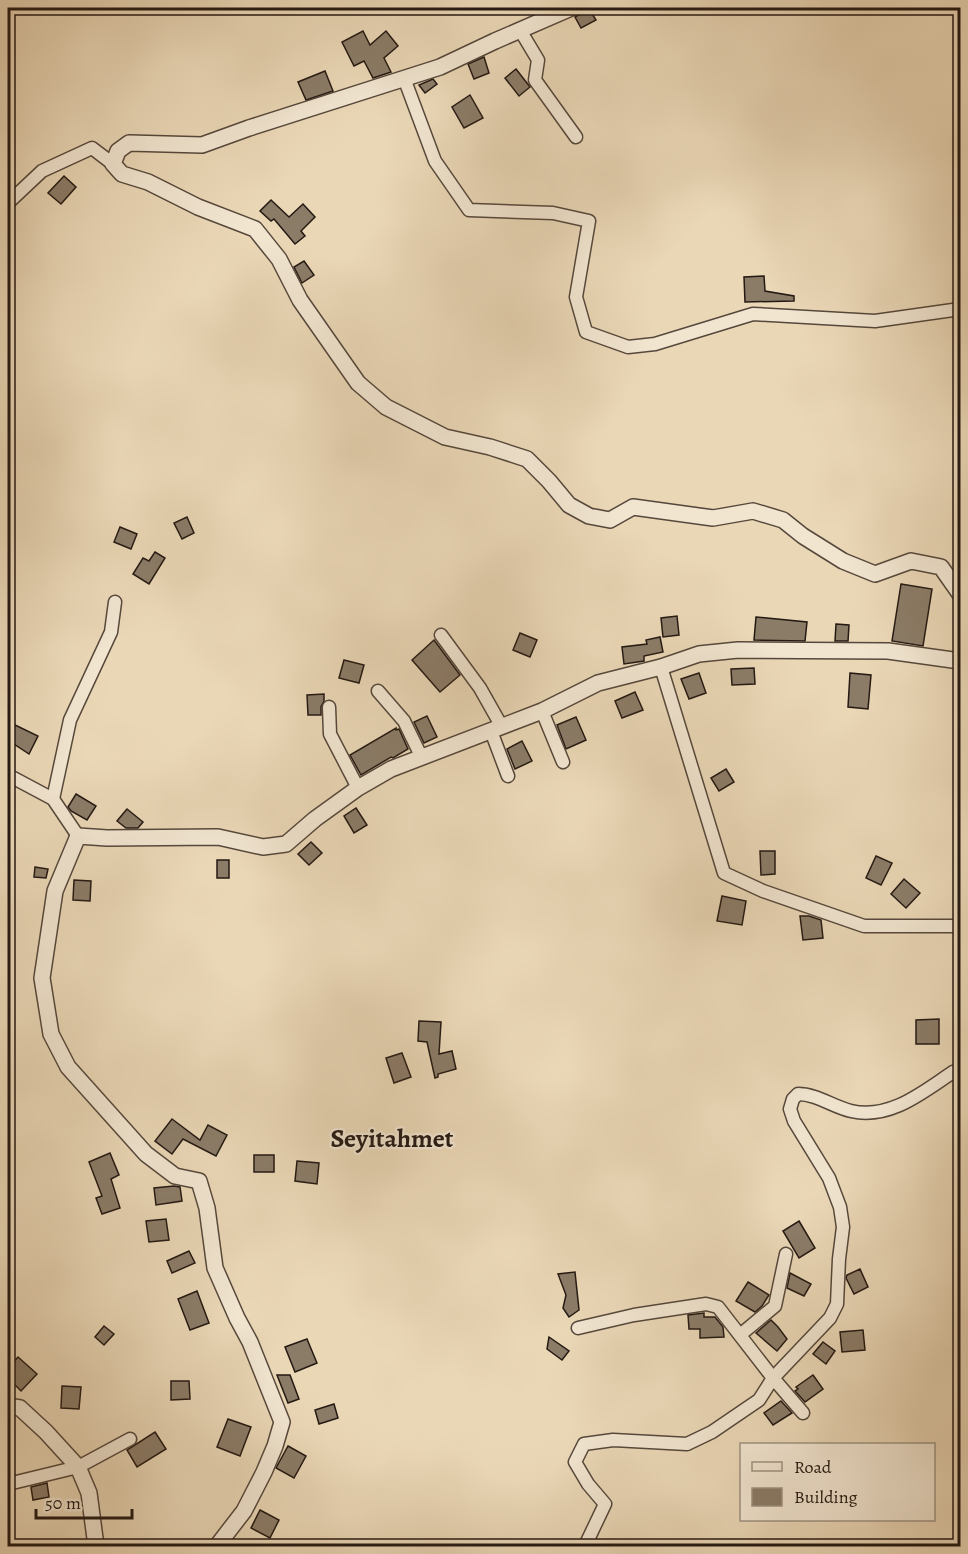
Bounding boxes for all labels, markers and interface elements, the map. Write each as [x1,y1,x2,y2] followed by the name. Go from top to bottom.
[330,1121,454,1156] district label: Seyitahmet
[740,1443,935,1521] legend
[794,1455,832,1479] text: Road
[36,1482,132,1520] scale bar
[794,1485,858,1509] text: Building
[45,1491,81,1515] text: 50 m

